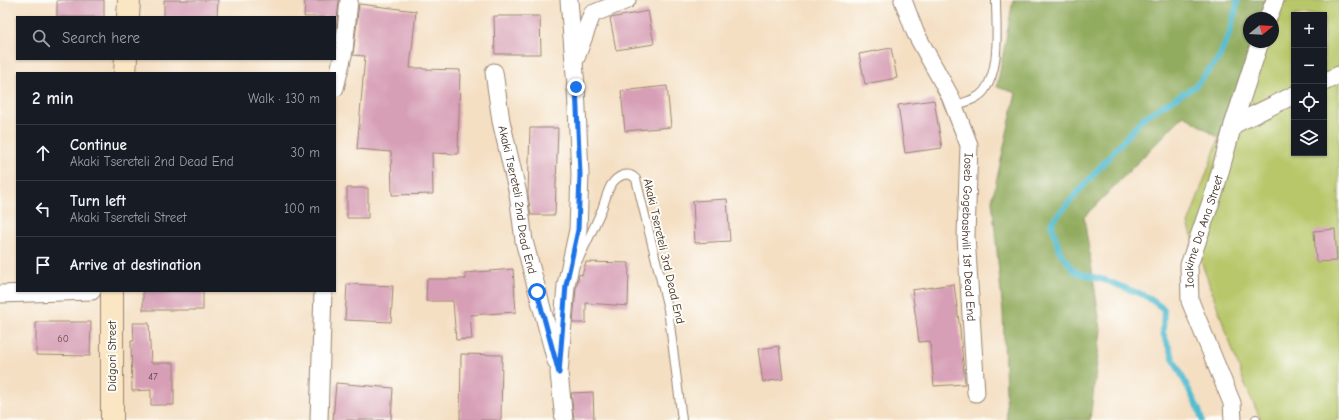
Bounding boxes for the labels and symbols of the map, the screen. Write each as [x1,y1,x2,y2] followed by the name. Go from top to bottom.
[1243,12,1279,48] north arrow
[567,78,585,96] route end
[495,124,539,276] street label: Akaki Tsereteli 2nd Dead End
[959,153,978,322] street label: Ioseb Gogebashvili 1st Dead End
[1182,173,1226,288] street label: Ioakime Da Ana Street
[640,177,688,325] street label: Akaki Tsereteli 3rd Dead End
[528,283,546,301] route start
[105,320,119,391] street label: Didgori Street
[57,333,69,345] house number: 60
[148,371,158,383] house number: 47

